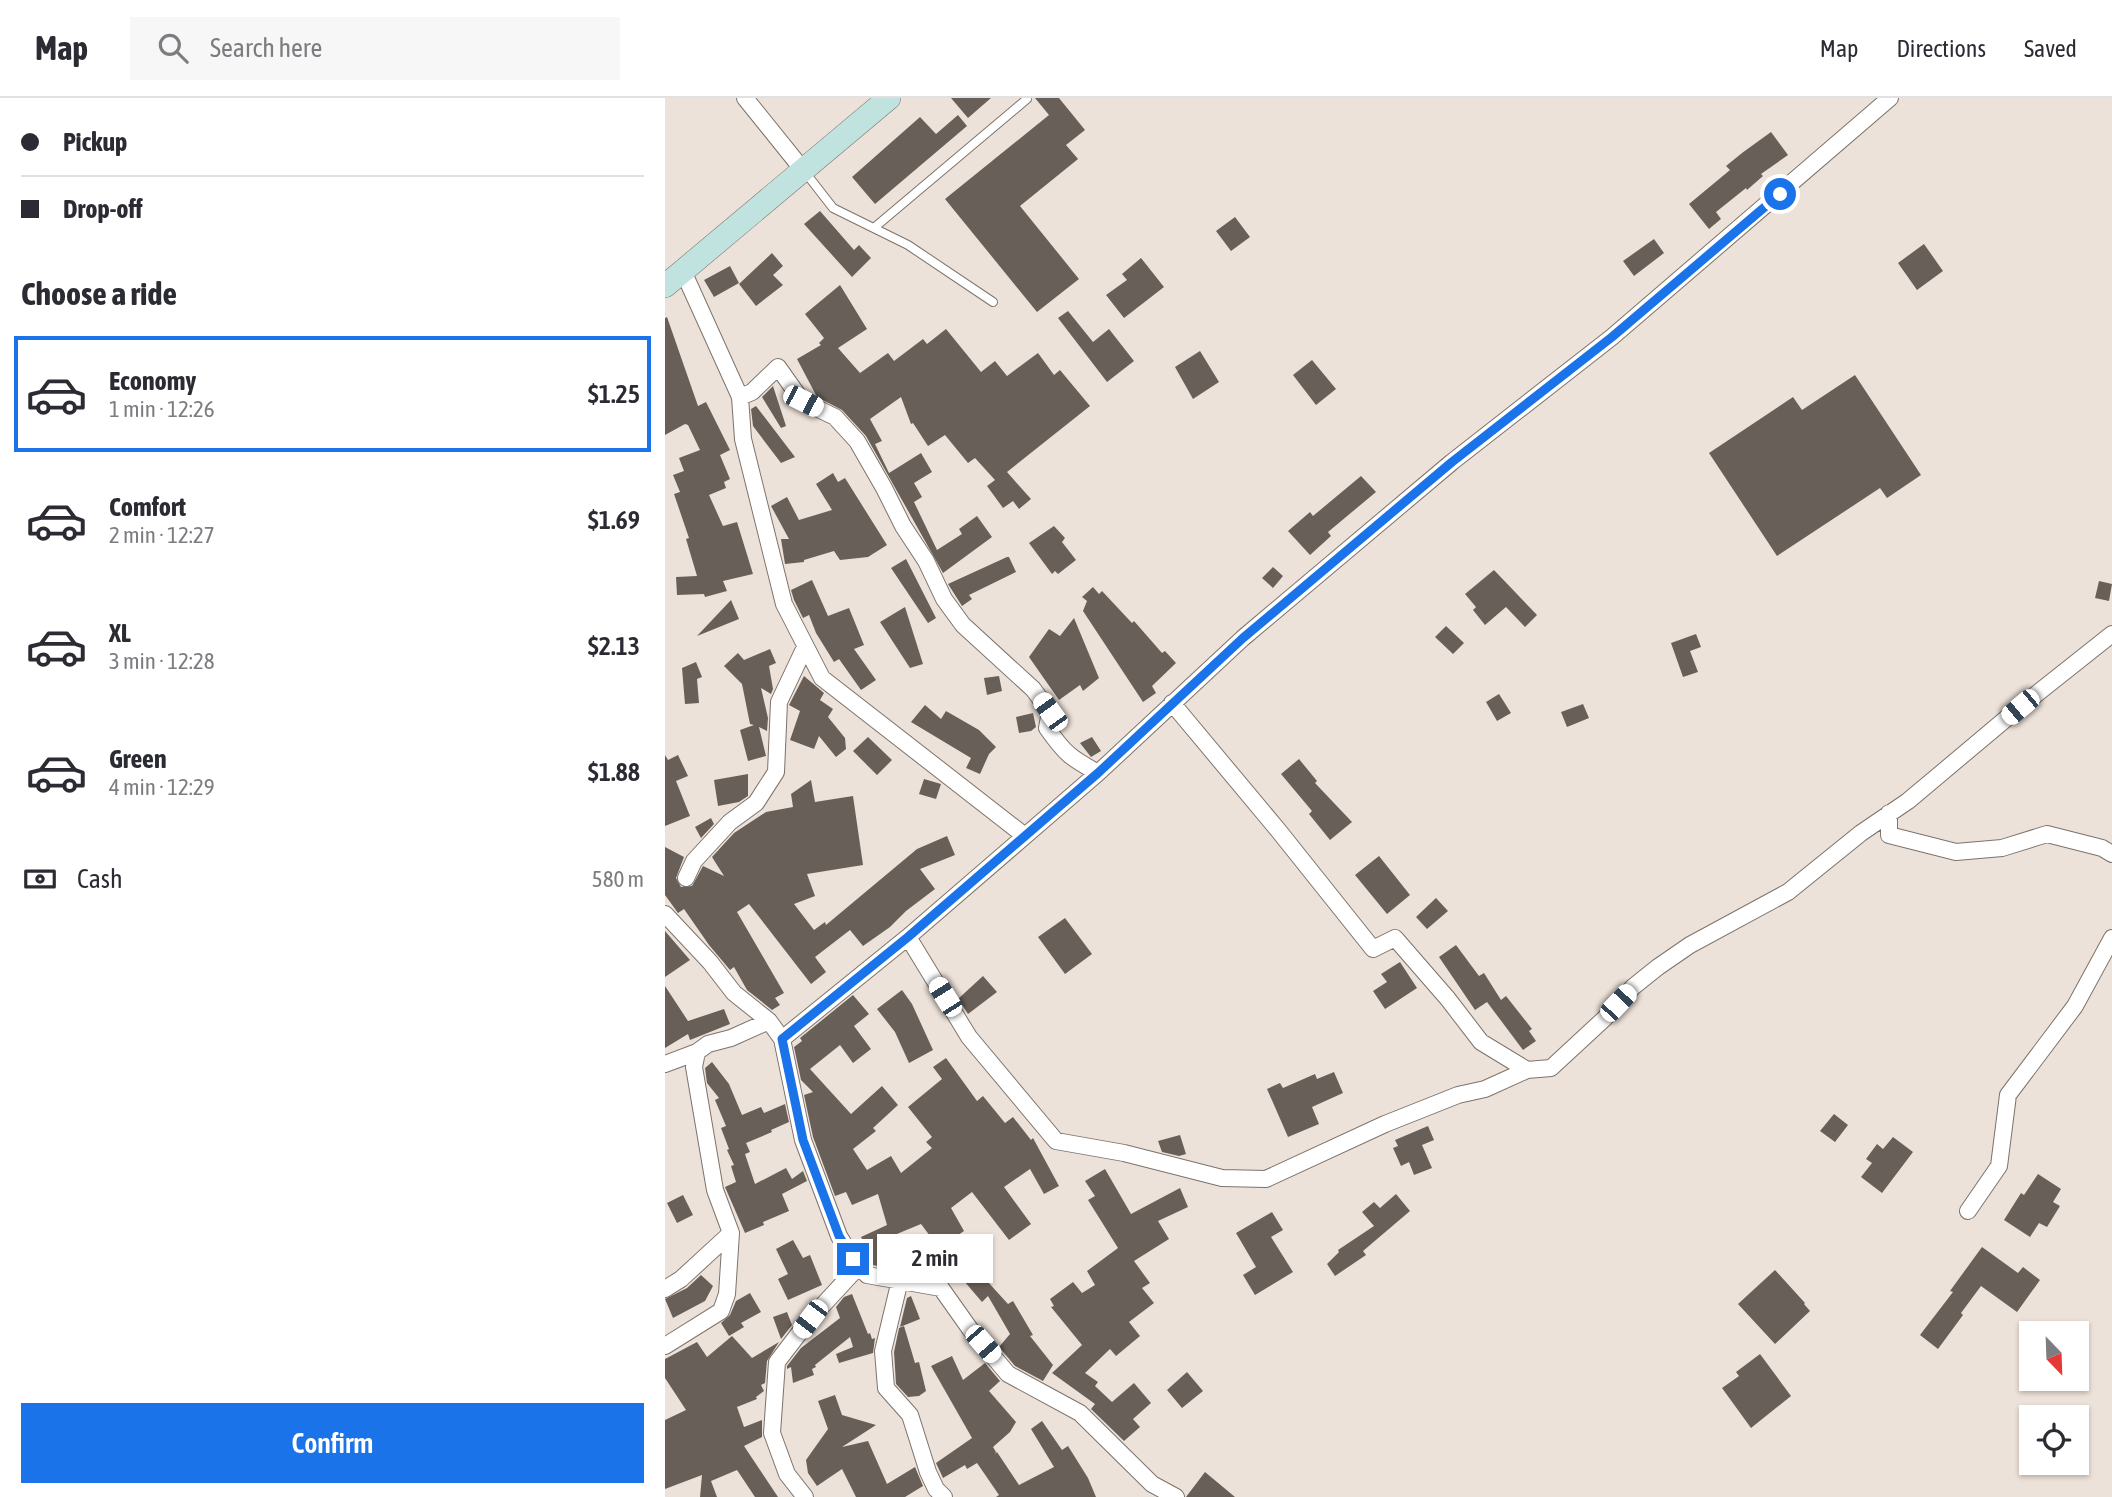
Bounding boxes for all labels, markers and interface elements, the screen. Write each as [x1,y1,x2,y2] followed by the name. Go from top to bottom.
[130,17,620,80] search box
[35,29,88,67] text: Map
[154,29,192,67] icon: search
[210,33,322,63] text: Search here
[1820,35,1858,62] text: Map
[1896,35,1986,62] text: Directions
[2024,35,2077,62] text: Saved
[63,127,127,157] text: Pickup
[1764,178,1796,210] route start
[63,194,143,224] text: Drop-off
[21,275,177,312] text: Choose a ride
[25,363,88,426] icon: car
[109,366,196,396] text: Economy
[588,379,640,409] text: $1.25
[780,382,827,420] car
[109,396,215,422] text: 1 min · 12:26
[25,489,88,552] icon: car
[109,492,186,522] text: Comfort
[588,505,640,535] text: $1.69
[109,522,215,548] text: 2 min · 12:27
[25,615,88,678] icon: car
[109,618,131,648] text: XL
[588,631,640,661] text: $2.13
[109,648,215,674] text: 3 min · 12:28
[1998,685,2043,729] car
[1030,689,1071,735] car
[25,741,88,804] icon: car
[109,744,167,774] text: Green
[588,757,640,787] text: $1.88
[109,774,215,800] text: 4 min · 12:29
[21,860,59,898] icon: cash
[77,864,123,894] text: Cash
[592,866,644,892] text: 580 m
[925,974,966,1020] car
[1596,980,1641,1026] car
[877,1234,993,1284] callout: 2 min
[837,1243,869,1275] route end
[912,1245,958,1271] text: 2 min
[789,1296,832,1342] car
[962,1321,1005,1367] car
[2019,1321,2089,1391] north arrow
[2019,1321,2089,1475] map controls
[21,1403,644,1483] button: Confirm
[2019,1405,2089,1475] button: locate

